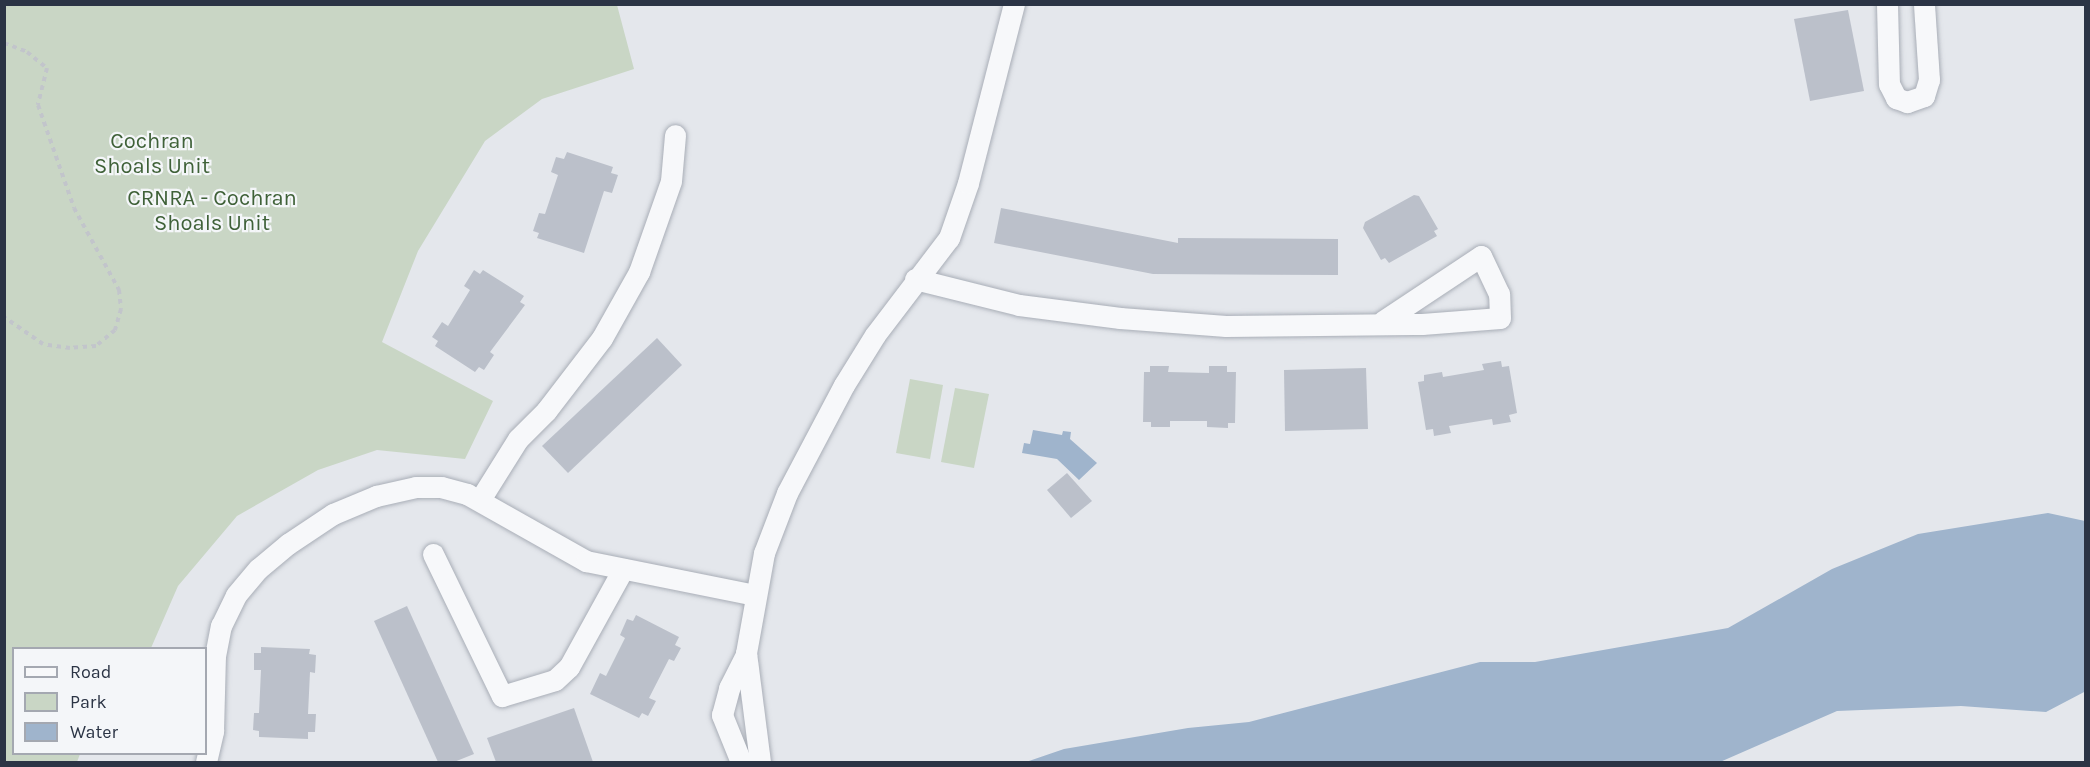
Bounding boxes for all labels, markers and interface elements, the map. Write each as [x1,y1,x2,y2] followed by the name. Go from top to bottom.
[94,128,210,180] park label: Cochran Shoals Unit
[127,185,297,236] park label: CRNRA - Cochran Shoals Unit
[12,647,207,755] legend
[70,661,111,683] text: Road
[70,691,107,713] text: Park
[70,721,118,743] text: Water

